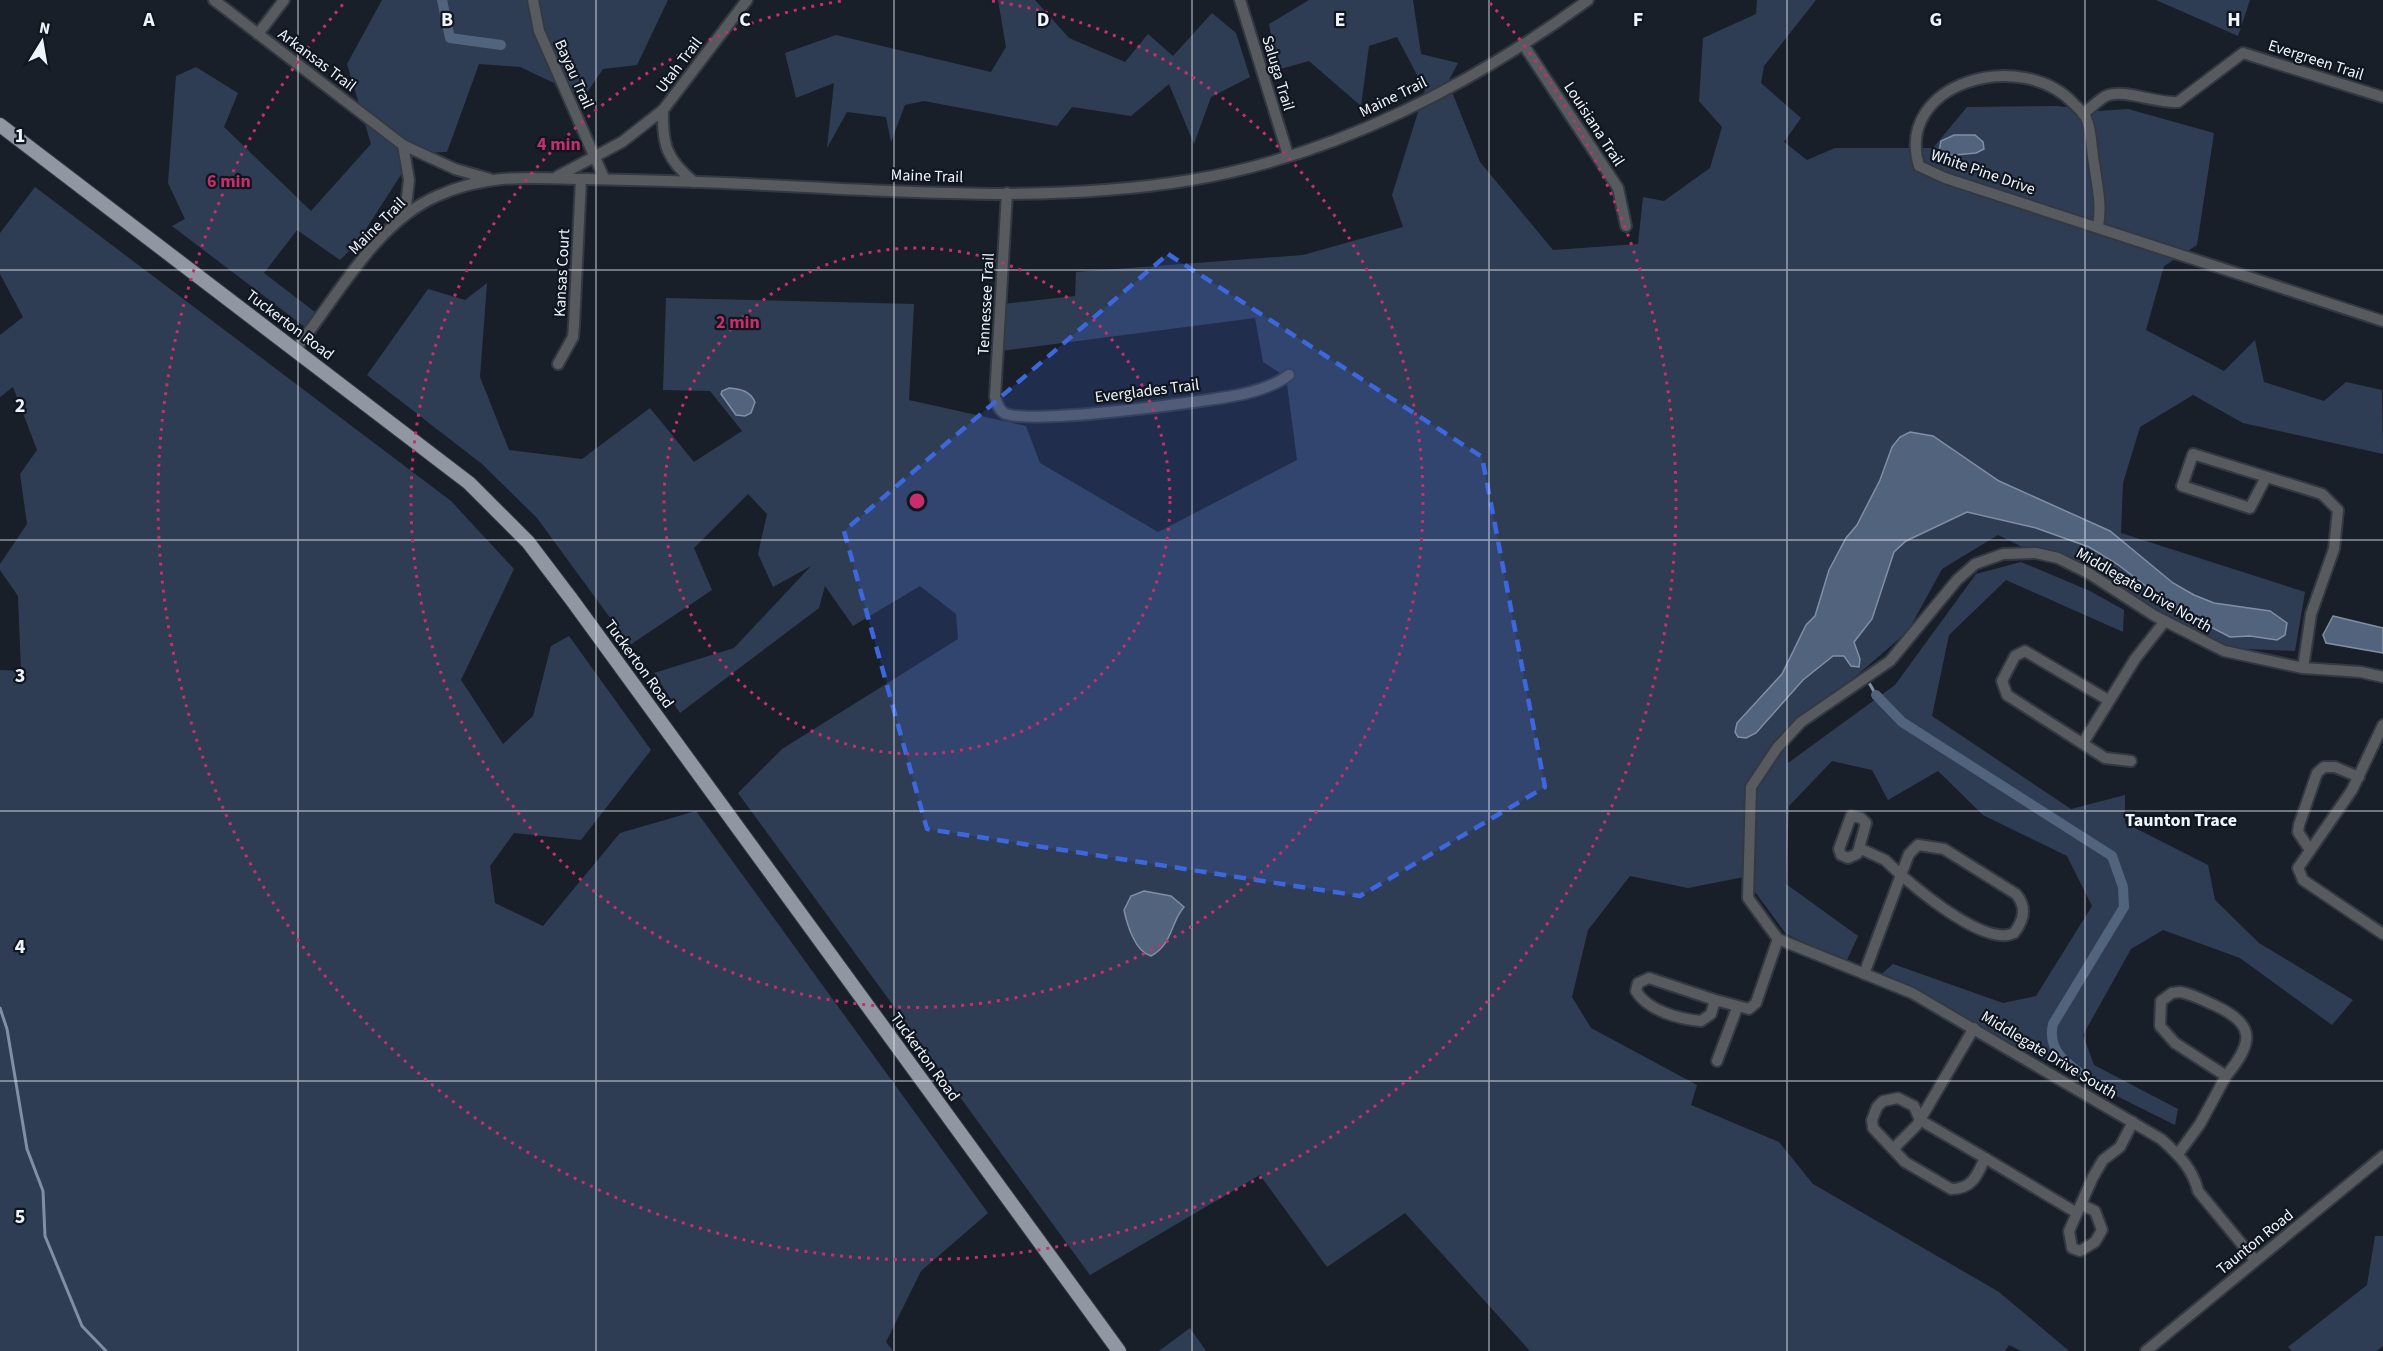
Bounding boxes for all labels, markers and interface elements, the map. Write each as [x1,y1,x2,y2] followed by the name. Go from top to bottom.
[142,6,155,34] text: A
[441,6,453,34] text: B
[739,6,751,34] text: C
[1037,6,1049,34] text: D
[1335,6,1345,34] text: E
[1633,6,1643,34] text: F
[1930,6,1942,34] text: G
[2227,6,2241,34] text: H
[12,12,72,72] north arrow
[37,16,52,40] text: N
[273,23,361,97] street label: Arkansas Trail
[651,33,707,97] street label: Utah Trail
[1256,33,1300,113] street label: Saluga Trail
[2265,34,2367,86] street label: Evergreen Trail
[549,36,599,112] street label: Bayau Trail
[1356,71,1430,123] street label: Maine Trail
[1558,77,1630,171] street label: Louisiana Trail
[15,122,25,150] text: 1
[537,132,581,157] text: 4 min
[1928,144,2038,200] street label: White Pine Drive
[890,164,964,188] street label: Maine Trail
[207,169,251,194] text: 6 min
[344,193,410,259] street label: Maine Trail
[549,228,575,318] street label: Kansas Court
[972,252,1000,356] street label: Tennessee Trail
[241,285,339,365] street label: Tuckerton Road
[716,310,760,335] text: 2 min
[1094,374,1200,408] street label: Everglades Trail
[15,392,25,420] text: 2
[907,491,927,511] centre of rings
[2072,542,2216,638] street label: Middlegate Drive North
[599,615,679,713] street label: Tuckerton Road
[15,662,25,690] text: 3
[2125,808,2237,833] district label: Taunton Trace
[15,933,26,961] text: 4
[1977,1006,2121,1104] street label: Middlegate Drive South
[885,1008,965,1106] street label: Tuckerton Road
[15,1203,25,1231] text: 5
[2212,1204,2298,1280] street label: Taunton Road

